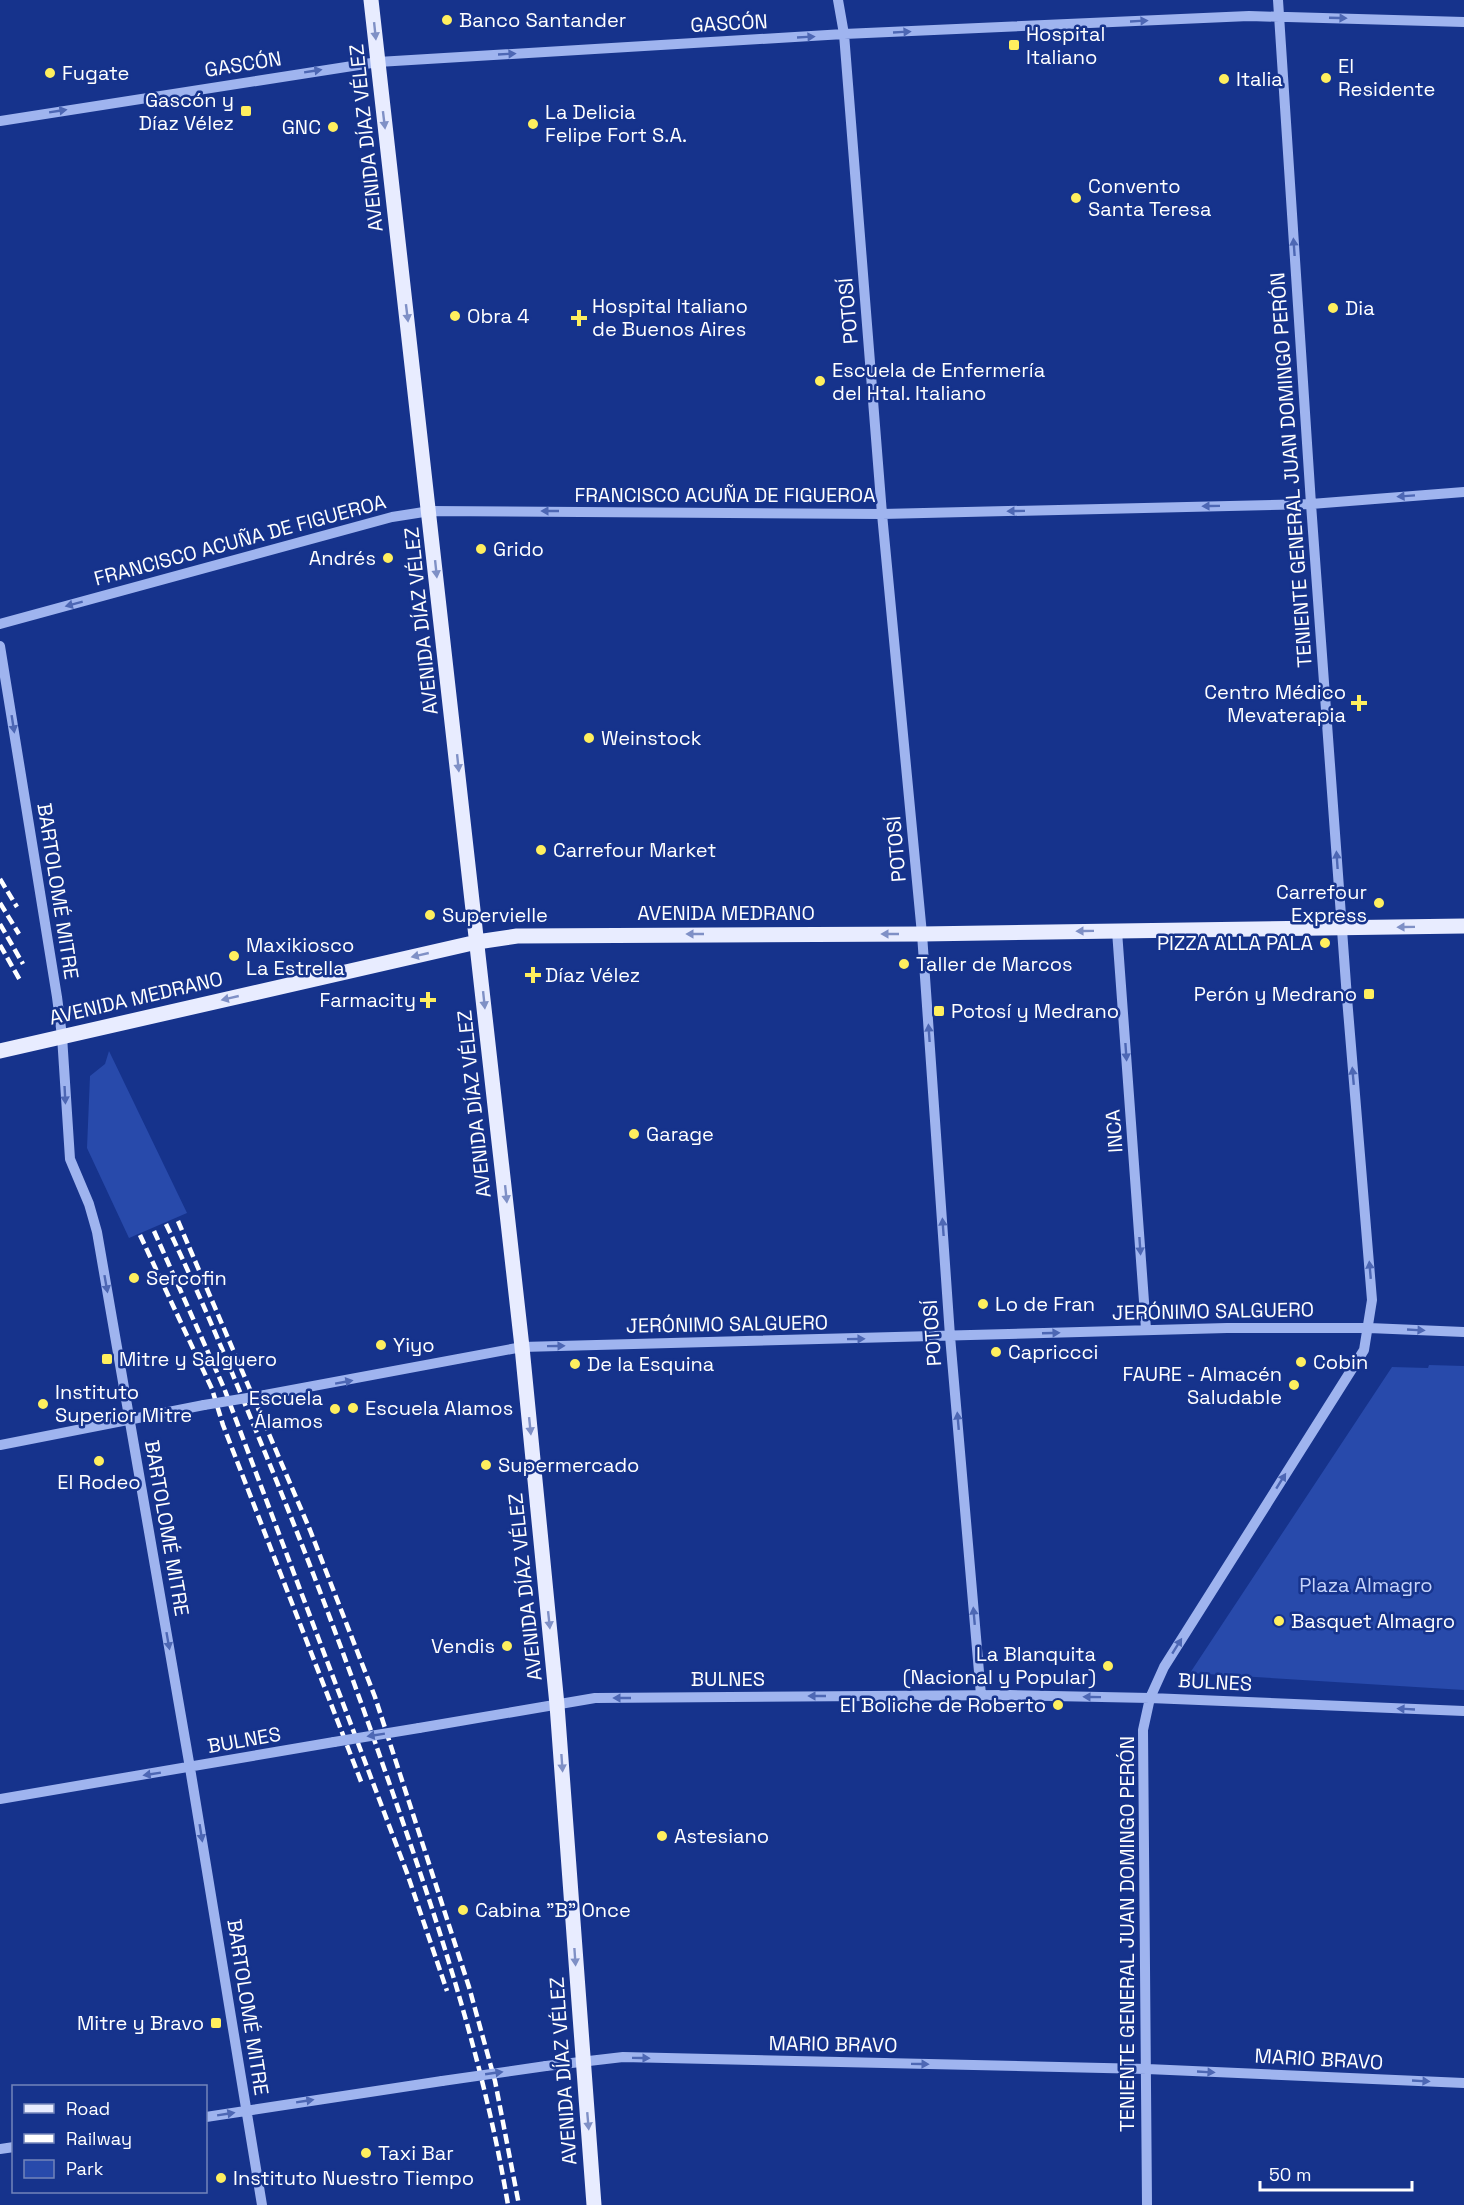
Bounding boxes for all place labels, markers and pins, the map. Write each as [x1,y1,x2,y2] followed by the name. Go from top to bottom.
[459,7,626,33] place label: Banco Santander
[440,13,454,27] marker: Banco Santander
[1026,21,1105,70] place label: Hospital Italiano
[1007,38,1021,52] marker: Hospital Italiano
[1338,53,1435,102] place label: El Residente
[62,60,129,86] place label: Fugate
[43,66,57,80] marker: Fugate
[1236,66,1283,92] place label: Italia
[1319,71,1333,85] marker: El Residente
[1217,72,1231,86] marker: Italia
[139,87,234,136] place label: Gascón y Díaz Vélez
[545,99,687,148] place label: La Delicia Felipe Fort S.A.
[239,104,253,118] marker: Gascón y Díaz Vélez
[282,114,321,140] place label: GNC
[526,117,540,131] marker: La Delicia Felipe Fort S.A.
[326,120,340,134] marker: GNC
[1088,173,1212,222] place label: Convento Santa Teresa
[1069,191,1083,205] marker: Convento Santa Teresa
[592,293,748,342] place label: Hospital Italiano de Buenos Aires
[1345,295,1375,321] place label: Dia
[1326,301,1340,315] marker: Dia
[467,303,530,329] place label: Obra 4
[448,309,462,323] marker: Obra 4
[570,309,588,327] marker: Hospital Italiano de Buenos Aires
[832,357,1045,406] place label: Escuela de Enfermería del Htal. Italiano
[813,374,827,388] marker: Escuela de Enfermería del Htal. Italiano
[493,536,544,562] place label: Grido
[474,542,488,556] marker: Grido
[309,545,376,571] place label: Andrés
[381,551,395,565] marker: Andrés
[1204,679,1346,728] place label: Centro Médico Mevaterapia
[1350,694,1368,712] marker: Centro Médico Mevaterapia
[601,725,702,751] place label: Weinstock
[582,731,596,745] marker: Weinstock
[553,837,716,863] place label: Carrefour Market
[534,843,548,857] marker: Carrefour Market
[1276,879,1367,928] place label: Carrefour Express
[1372,896,1386,910] marker: Carrefour Express
[442,902,548,928] place label: Supervielle
[423,908,437,922] marker: Supervielle
[1157,930,1313,956] place label: PIZZA ALLA PALA
[246,932,354,981] place label: Maxikiosco La Estrella
[1318,936,1332,950] marker: PIZZA ALLA PALA
[227,949,241,963] marker: Maxikiosco La Estrella
[916,951,1073,977] place label: Taller de Marcos
[897,957,911,971] marker: Taller de Marcos
[545,962,640,988] place label: Díaz Vélez
[526,968,540,982] marker: Díaz Vélez
[1194,981,1357,1007] place label: Perón y Medrano
[320,987,416,1013] place label: Farmacity
[1362,987,1376,1001] marker: Perón y Medrano
[421,993,435,1007] marker: Farmacity
[951,998,1119,1024] place label: Potosí y Medrano
[932,1004,946,1018] marker: Potosí y Medrano
[646,1121,714,1147] place label: Garage
[627,1127,641,1141] marker: Garage
[146,1265,227,1291] place label: Sercofin
[127,1271,141,1285] marker: Sercofin
[995,1291,1095,1317] place label: Lo de Fran
[976,1297,990,1311] marker: Lo de Fran
[393,1332,435,1358] place label: Yiyo
[374,1338,388,1352] marker: Yiyo
[1008,1339,1098,1365] place label: Capriccci
[989,1345,1003,1359] marker: Capriccci
[119,1346,277,1372] place label: Mitre y Salguero
[1313,1349,1368,1375] place label: Cobin
[587,1351,714,1377] place label: De la Esquina
[100,1352,114,1366] marker: Mitre y Salguero
[1294,1355,1308,1369] marker: Cobin
[568,1357,582,1371] marker: De la Esquina
[1123,1361,1282,1410] place label: FAURE - Almacén Saludable
[1287,1378,1301,1392] marker: FAURE - Almacén Saludable
[55,1379,192,1428] place label: Instituto Superior Mitre
[249,1385,323,1434] place label: Escuela Álamos
[365,1395,513,1421] place label: Escuela Alamos
[36,1397,50,1411] marker: Instituto Superior Mitre
[346,1401,360,1415] marker: Escuela Alamos
[328,1402,342,1416] marker: Escuela Álamos
[498,1452,639,1478] place label: Supermercado
[92,1454,106,1468] marker: El Rodeo
[479,1458,493,1472] marker: Supermercado
[57,1469,141,1495] place label: El Rodeo
[1291,1608,1455,1634] place label: Basquet Almagro
[1272,1614,1286,1628] marker: Basquet Almagro
[431,1633,495,1659] place label: Vendis
[500,1639,514,1653] marker: Vendis
[903,1641,1096,1690] place label: La Blanquita (Nacional y Popular)
[1101,1659,1115,1673] marker: La Blanquita (Nacional y Popular)
[840,1692,1046,1718] place label: El Boliche de Roberto
[1051,1698,1065,1712] marker: El Boliche de Roberto
[674,1823,769,1849] place label: Astesiano
[655,1829,669,1843] marker: Astesiano
[475,1897,631,1923] place label: Cabina "B" Once
[456,1903,470,1917] marker: Cabina "B" Once
[77,2010,204,2036] place label: Mitre y Bravo
[209,2016,223,2030] marker: Mitre y Bravo
[378,2140,454,2166] place label: Taxi Bar
[359,2146,373,2160] marker: Taxi Bar
[233,2165,474,2191] place label: Instituto Nuestro Tiempo
[214,2171,228,2185] marker: Instituto Nuestro Tiempo

